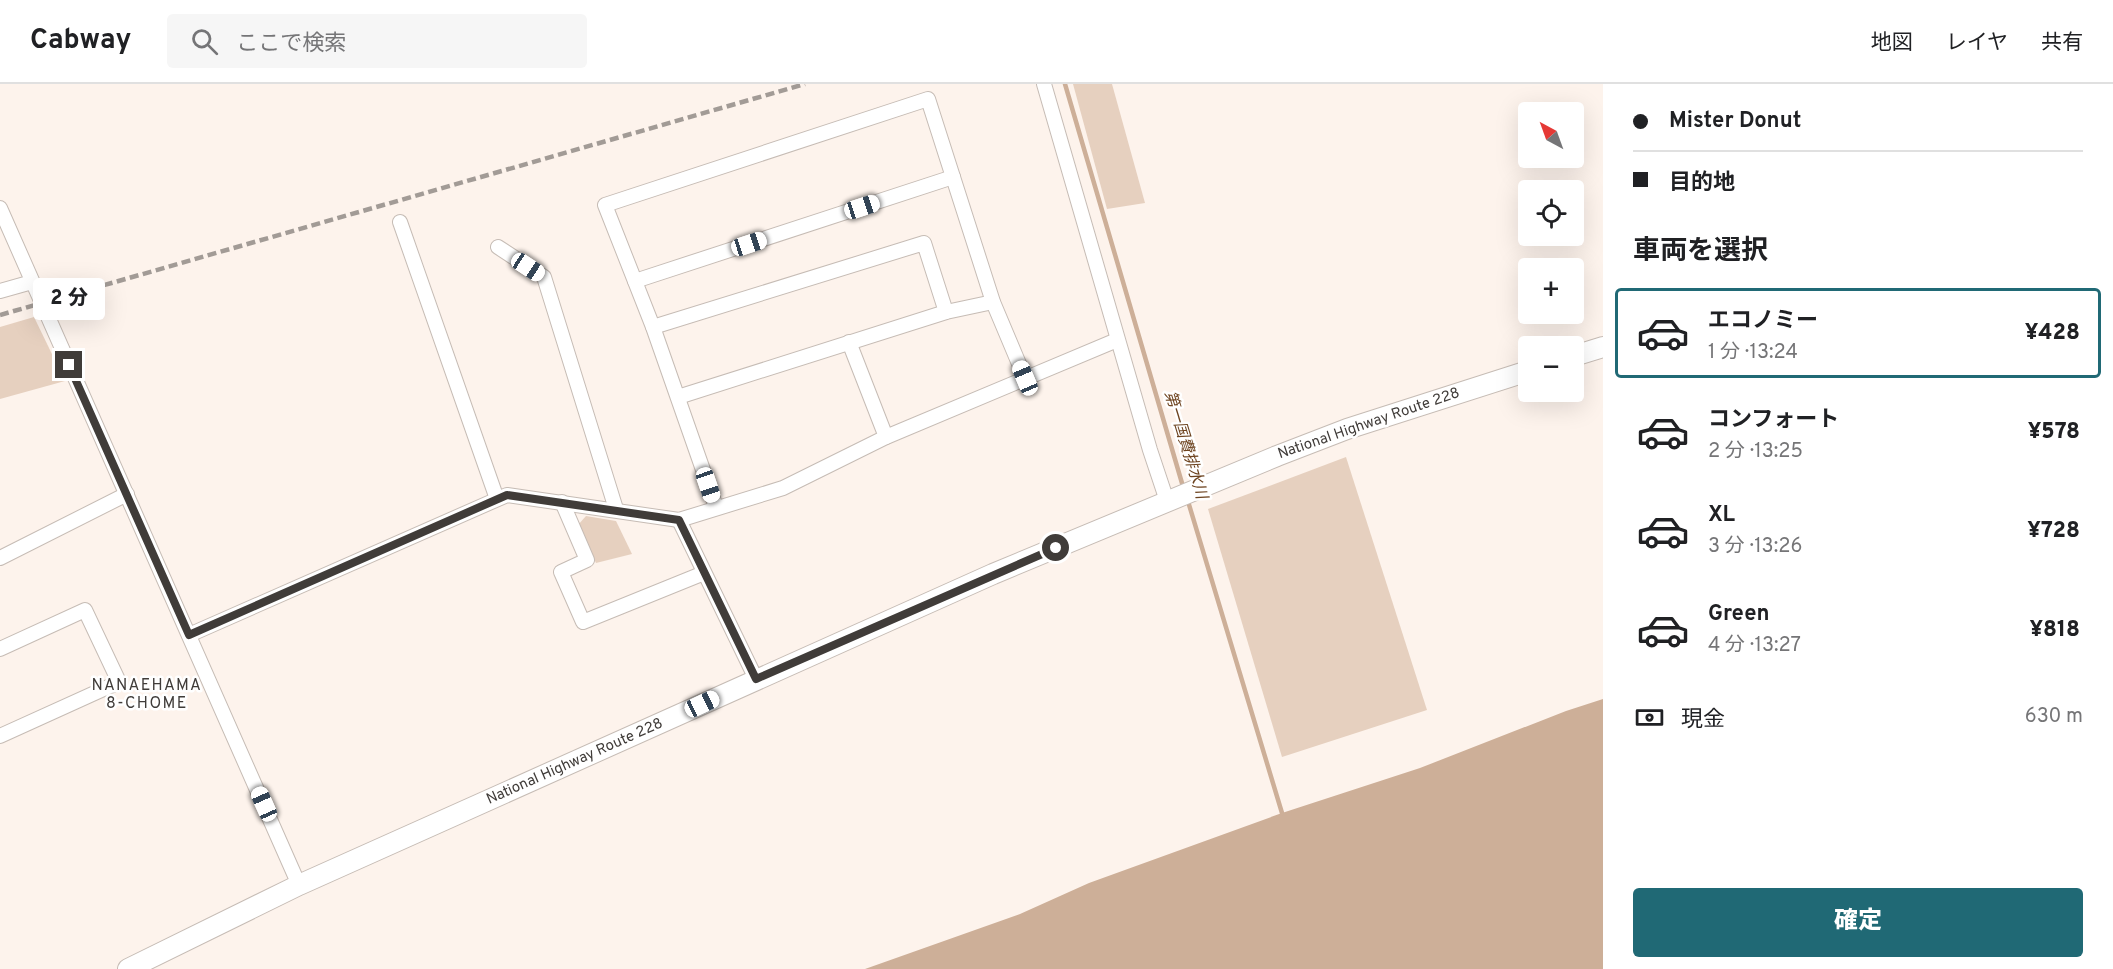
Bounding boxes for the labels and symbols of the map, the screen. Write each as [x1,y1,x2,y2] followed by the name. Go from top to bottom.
[1518,102,1584,168] north arrow
[842,193,882,221] car
[729,230,769,258] car
[508,250,548,284] car
[33,278,105,320] callout: 2 分
[55,351,82,378] route end
[1010,358,1040,398] car
[1276,384,1462,464] street label: National Highway Route 228
[1159,389,1212,503] water label: 第一国費排水川
[694,465,722,505] car
[1042,534,1069,561] route start
[92,676,202,714] district label: NANAEHAMA 8-CHOME
[682,688,722,720] car
[484,714,666,810] street label: National Highway Route 228
[248,784,280,824] car

